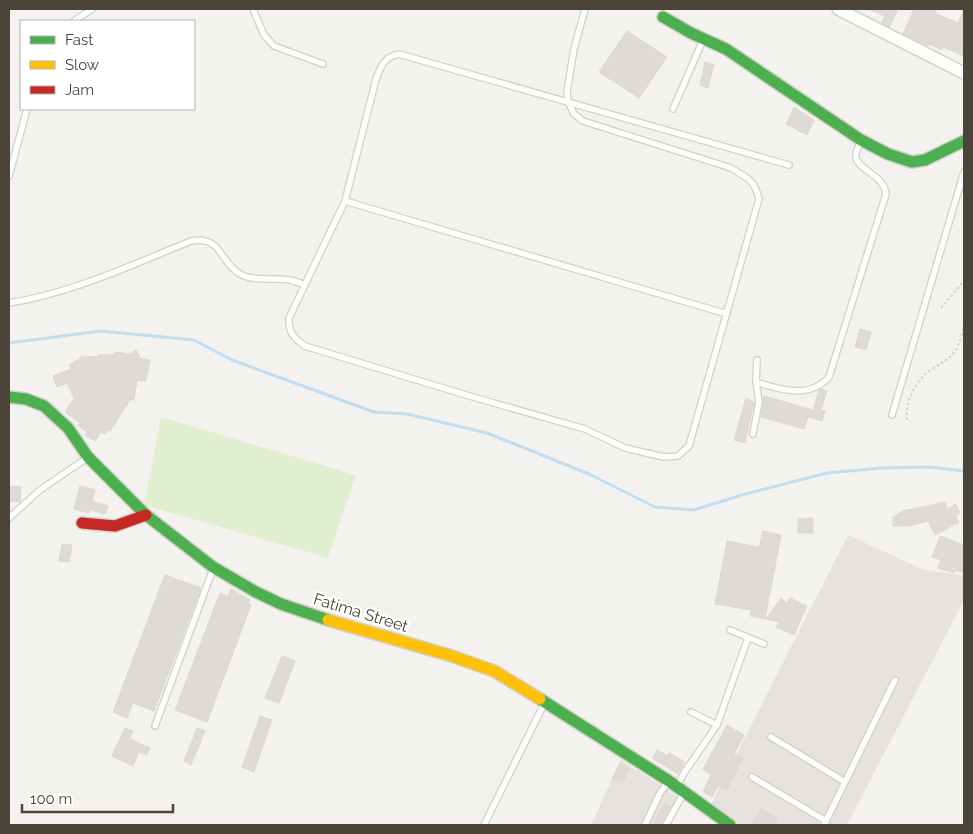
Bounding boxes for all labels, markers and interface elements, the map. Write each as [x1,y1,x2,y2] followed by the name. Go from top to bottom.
[20,20,195,110] legend
[65,31,93,49] text: Fast
[65,56,99,74] text: Slow
[65,81,94,99] text: Jam
[311,589,411,636] street label: Fatima Street
[22,782,174,814] scale bar
[30,790,72,808] text: 100 m

